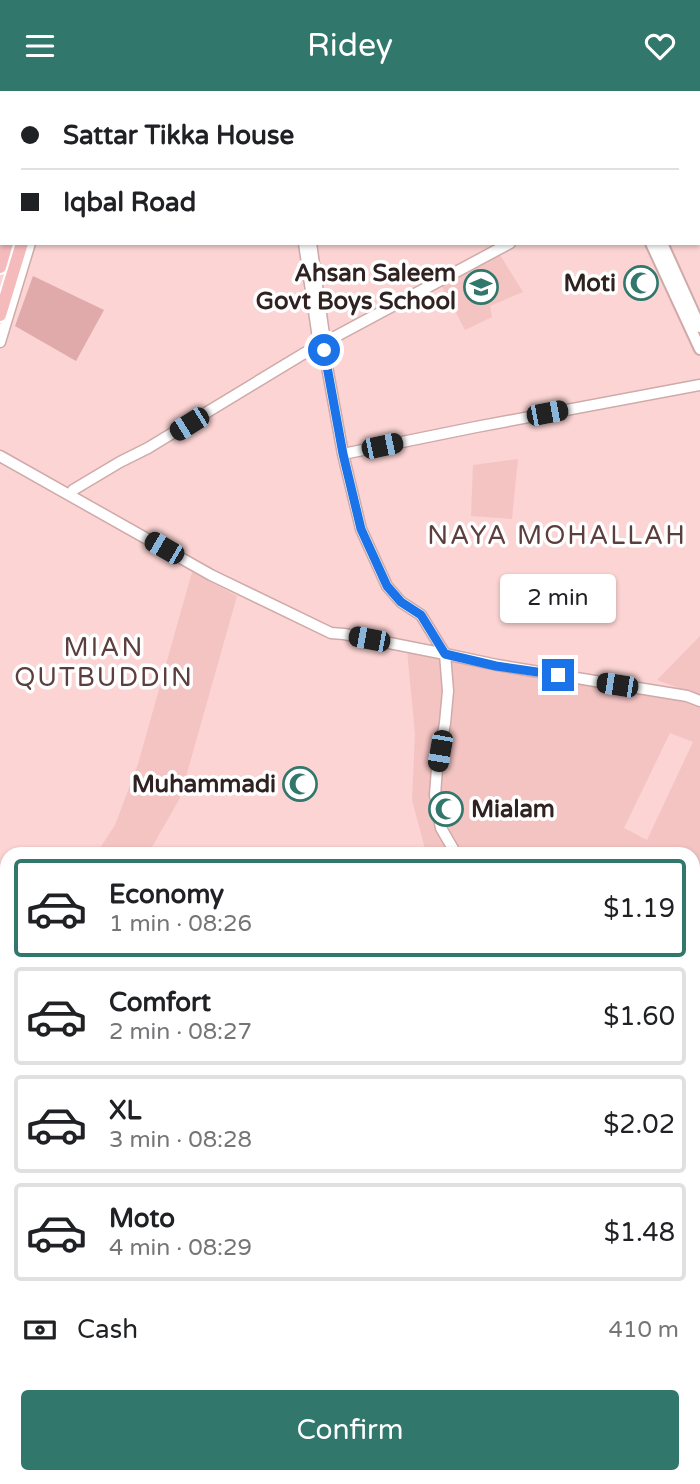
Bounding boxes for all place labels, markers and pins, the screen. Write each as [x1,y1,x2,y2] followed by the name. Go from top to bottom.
[256,259,456,316] place label: Ahsan Saleem Govt Boys School
[622,264,660,302] mosque icon: Moti
[462,268,500,306] school or university icon: Ahsan Saleem Govt Boys School
[564,269,616,298] place label: Moti
[281,765,319,803] mosque icon: Muhammadi
[132,770,276,799] place label: Muhammadi
[427,790,465,828] mosque icon: Mialam
[471,795,555,824] place label: Mialam

